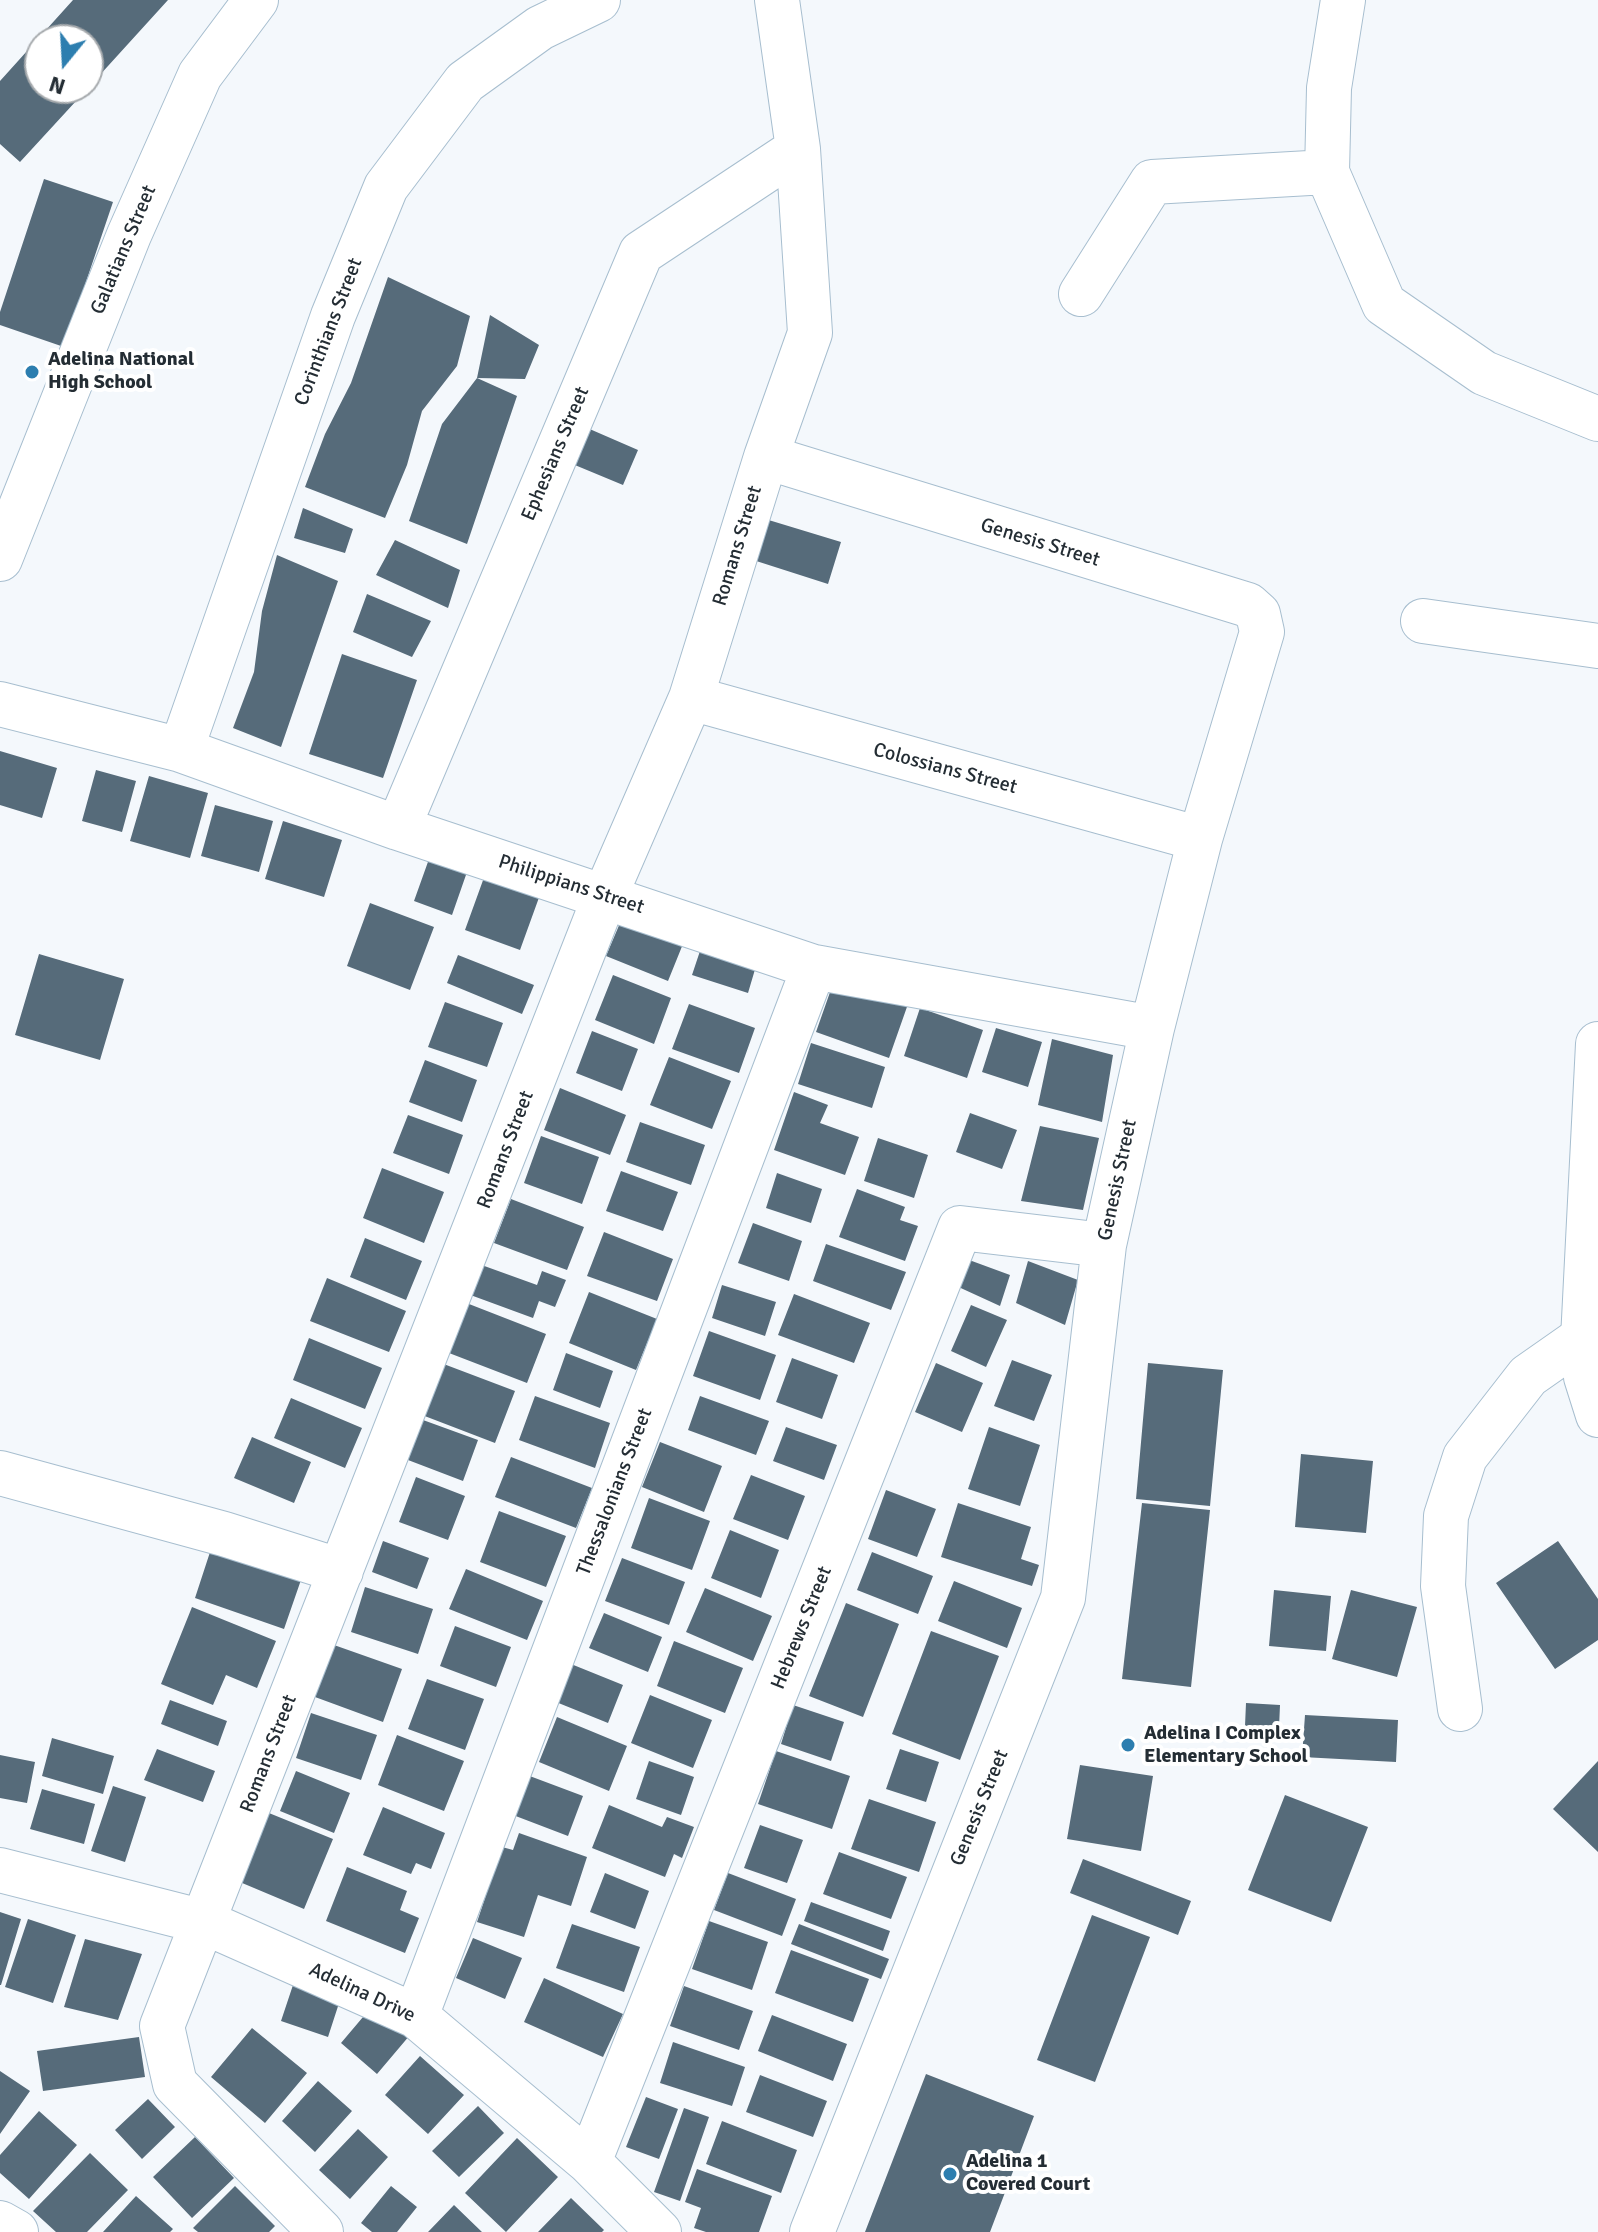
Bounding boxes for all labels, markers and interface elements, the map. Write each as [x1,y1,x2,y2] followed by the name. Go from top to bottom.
[24,24,104,104] north arrow
[46,70,69,101] text: N
[86,182,162,318] street label: Galatians Street
[290,255,368,409] street label: Corinthians Street
[48,348,194,395] place label: Adelina National High School
[23,363,41,381] marker: Adelina National High School
[517,383,595,525] street label: Ephesians Street
[708,483,768,609] street label: Romans Street
[978,514,1102,572] street label: Genesis Street
[871,738,1019,800] street label: Colossians Street
[495,850,647,920] street label: Philippians Street
[473,1088,539,1212] street label: Romans Street
[1093,1117,1143,1243] street label: Genesis Street
[572,1405,658,1579] street label: Thessalonians Street
[766,1563,838,1693] street label: Hebrews Street
[236,1692,302,1816] street label: Romans Street
[1144,1722,1308,1769] place label: Adelina I Complex Elementary School
[1119,1736,1137,1754] marker: Adelina I Complex Elementary School
[946,1746,1014,1870] street label: Genesis Street
[305,1958,419,2028] street label: Adelina Drive
[966,2150,1090,2197] place label: Adelina 1 Covered Court
[941,2165,959,2183] marker: Adelina 1 Covered Court

